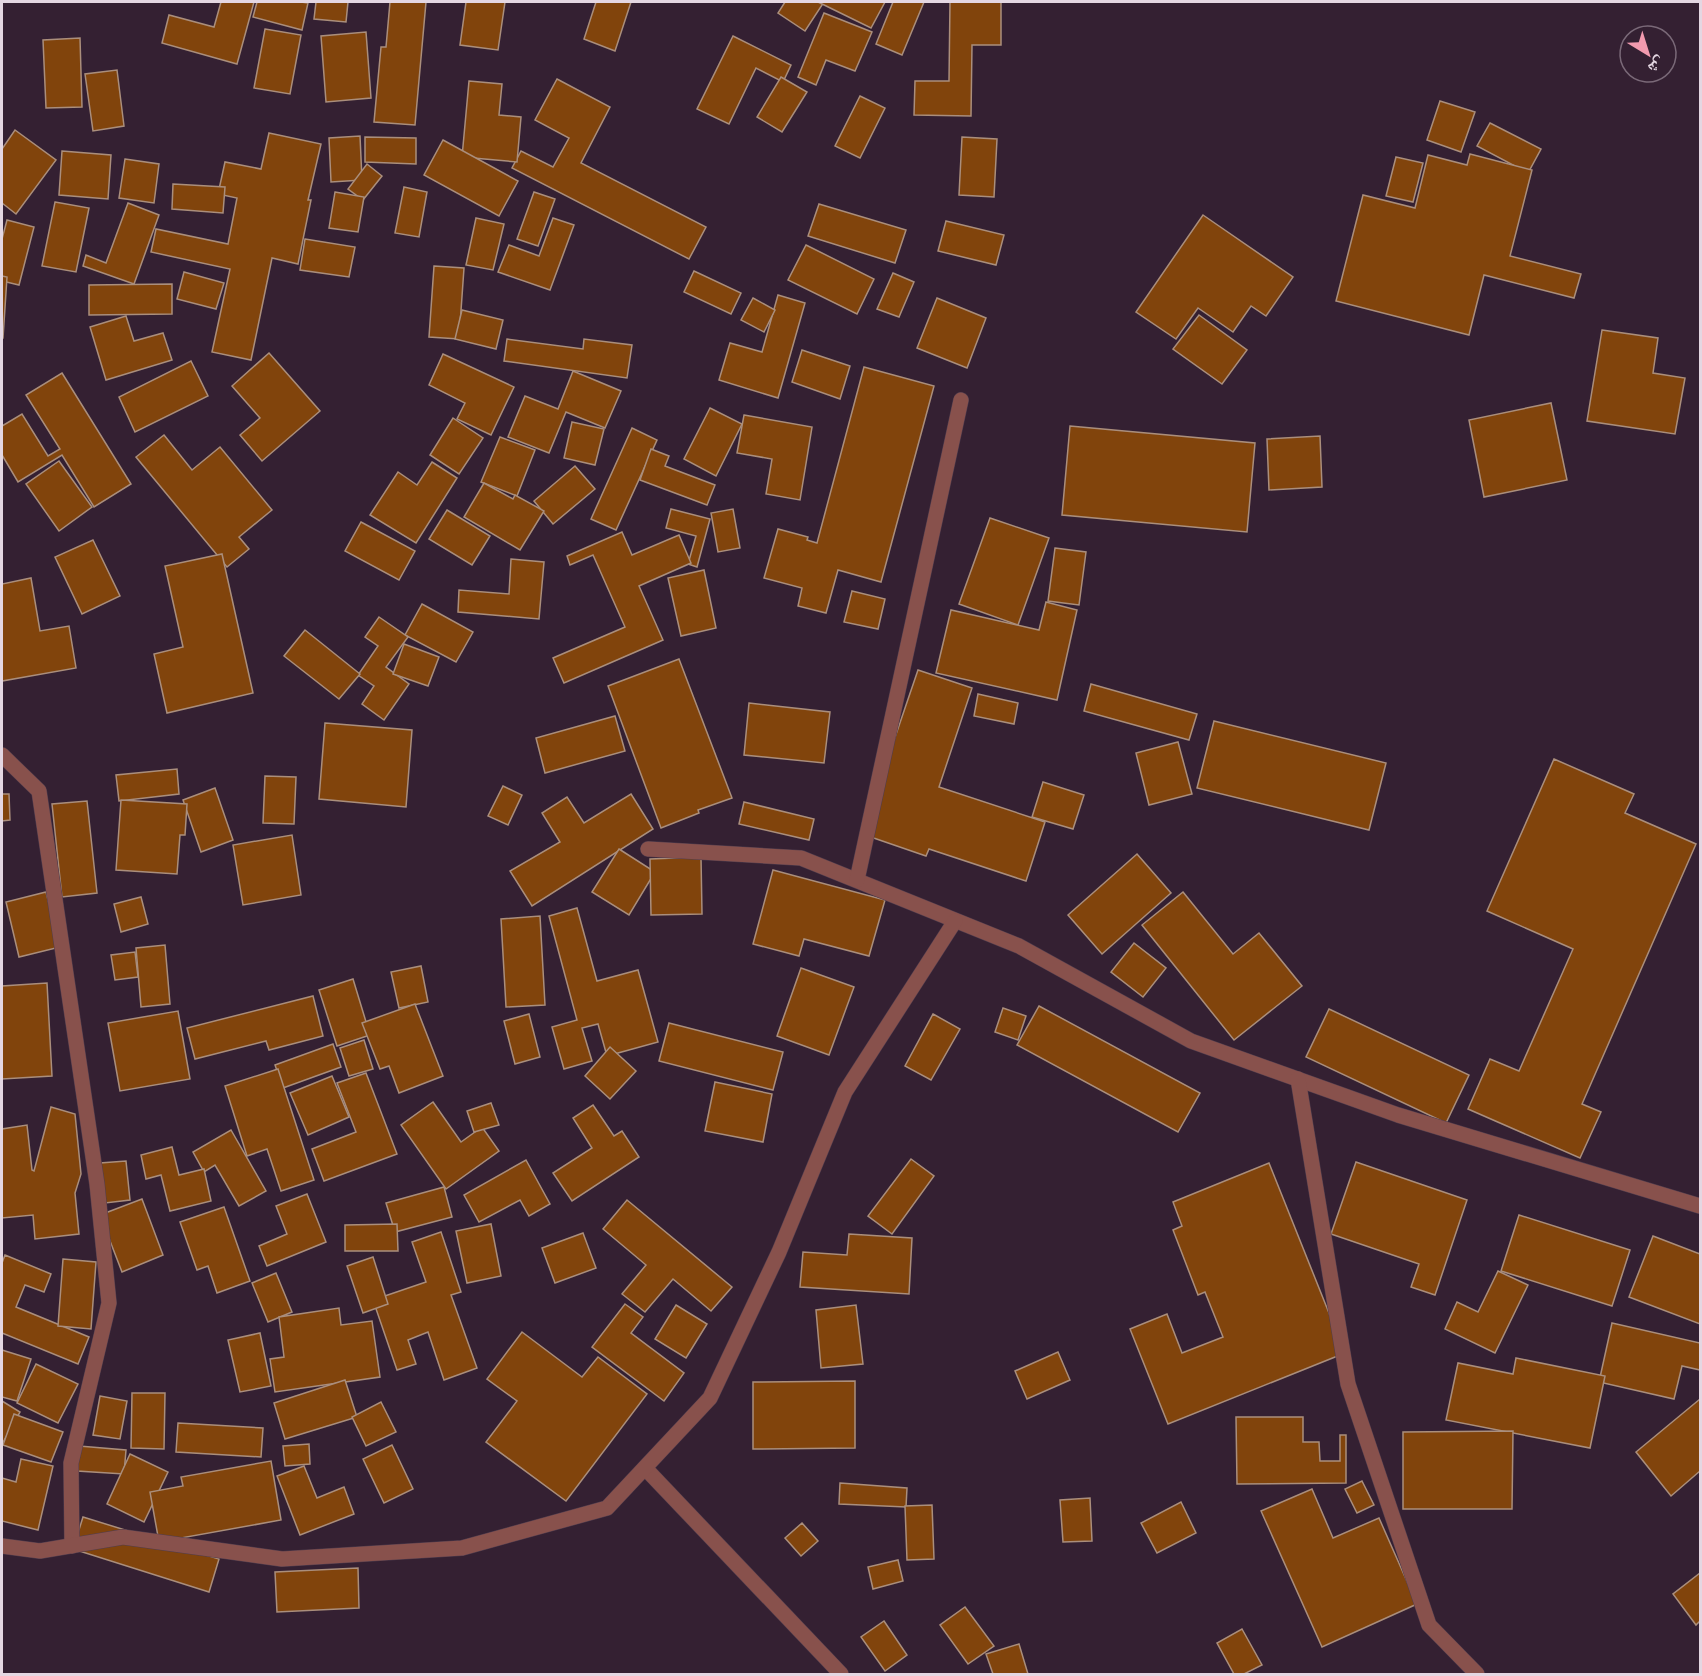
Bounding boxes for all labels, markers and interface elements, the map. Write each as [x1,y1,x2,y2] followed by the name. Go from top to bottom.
[1618,24,1678,84] north arrow
[1644,52,1669,77] text: ش

